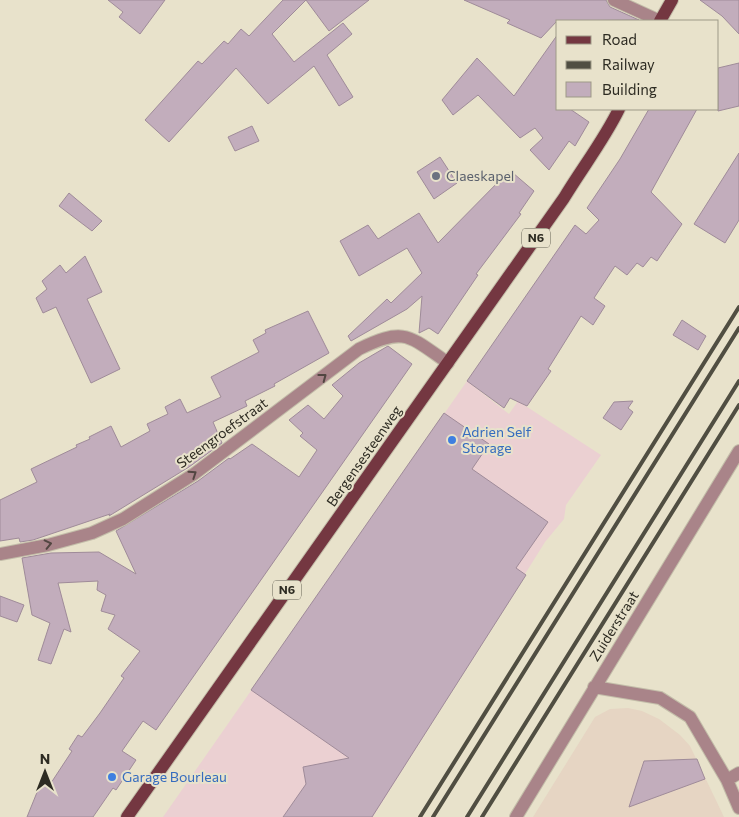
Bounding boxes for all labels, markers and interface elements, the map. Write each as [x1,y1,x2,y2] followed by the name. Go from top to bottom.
[556,20,719,110] legend
[602,30,637,48] text: Road
[602,55,655,73] text: Railway
[602,80,657,98] text: Building
[446,167,514,184] place label: Claeskapel
[430,170,442,182] marker: Claeskapel
[522,228,550,248] road number: N6
[317,374,327,383] one-way arrow
[173,394,271,471] street label: Steengroefstraat
[322,402,405,509] street label: Bergensesteenweg
[462,423,532,456] place label: Adrien Self Storage
[446,434,458,446] marker: Adrien Self Storage
[188,471,197,481] one-way arrow
[43,540,52,550] one-way arrow
[273,580,301,600] road number: N6
[585,587,642,664] street label: Zuiderstraat
[20,747,70,797] north arrow
[40,750,50,767] text: N
[122,768,227,785] place label: Garage Bourleau
[106,771,118,783] marker: Garage Bourleau

